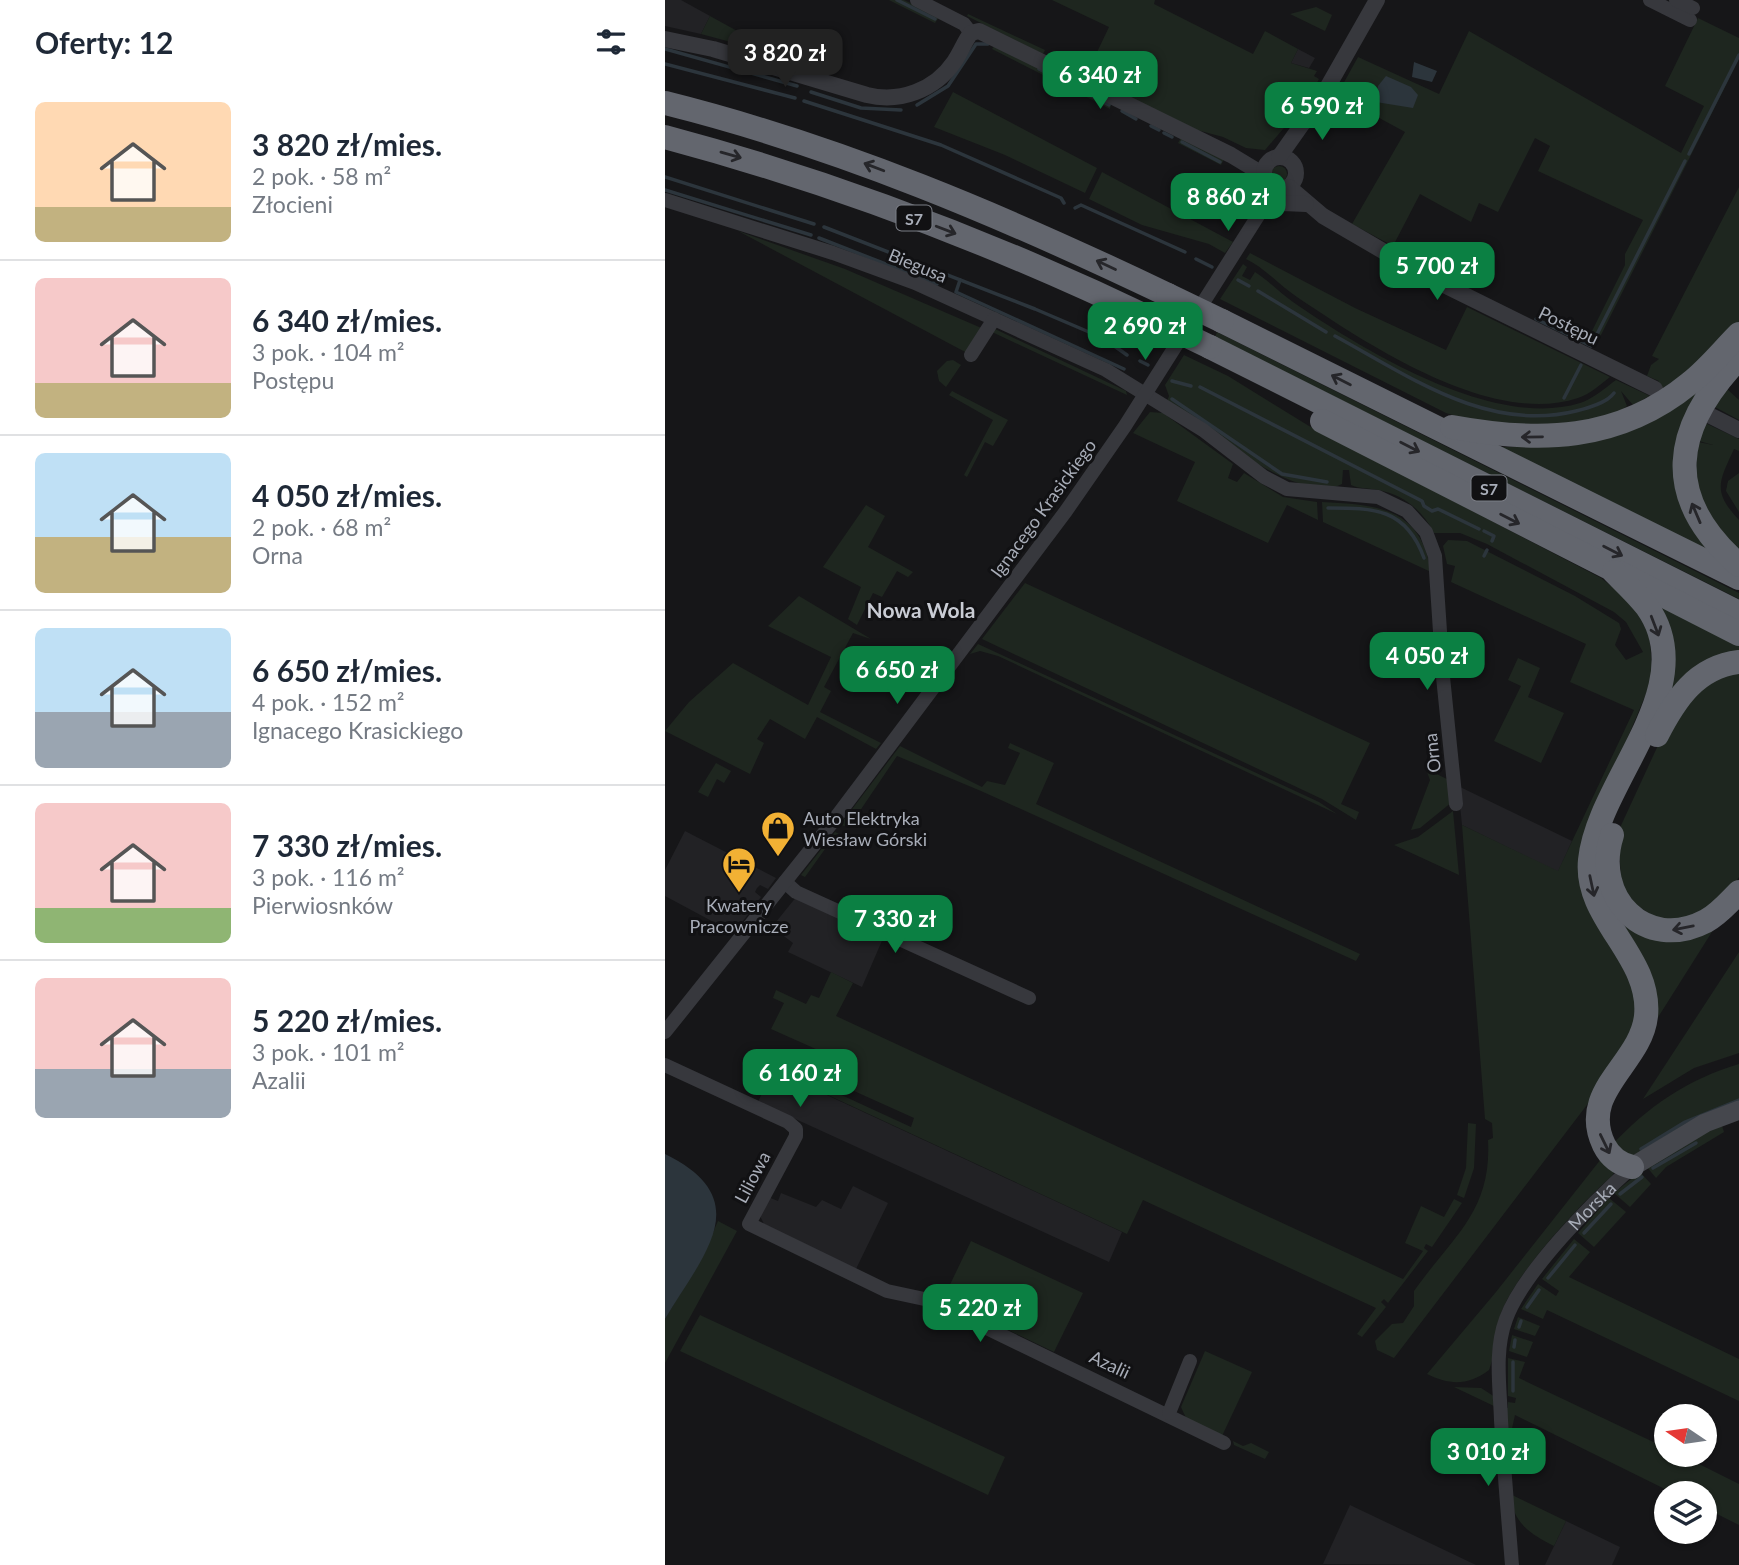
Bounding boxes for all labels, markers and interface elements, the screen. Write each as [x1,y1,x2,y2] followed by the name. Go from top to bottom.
[592,23,630,61] icon: filters
[35,24,173,60] text: Oferty: 12
[713,29,857,89] pin: 3 820 zł
[744,38,826,66] text: 3 820 zł
[1028,52,1172,111] pin: 6 340 zł
[1059,60,1141,88] text: 6 340 zł
[1250,82,1394,142] pin: 6 590 zł
[1281,91,1363,119] text: 6 590 zł
[252,126,442,162] text: 3 820 zł/mies.
[91,130,175,214] icon: home
[720,149,742,162] one-way arrow
[864,159,886,172] one-way arrow
[252,162,391,190] text: 2 pok. · 58 m²
[1156,174,1300,233] pin: 8 860 zł
[1187,182,1269,210] text: 8 860 zł
[252,190,333,218] text: Złocieni
[897,206,931,230] road number: S7
[934,224,956,237] one-way arrow
[885,243,951,287] street label: Biegusa
[1365,243,1509,302] pin: 5 700 zł
[1396,251,1478,279] text: 5 700 zł
[1096,258,1117,272] one-way arrow
[1535,301,1603,349] street label: Postępu
[252,302,442,338] text: 6 340 zł/mies.
[1073,302,1217,362] pin: 2 690 zł
[91,306,175,390] icon: home
[1104,311,1186,339] text: 2 690 zł
[252,338,405,366] text: 3 pok. · 104 m²
[252,366,334,394] text: Postępu
[1331,373,1352,387] one-way arrow
[1521,430,1544,444] one-way arrow
[985,435,1101,581] street label: Ignacego Krasickiego
[1399,441,1420,455] one-way arrow
[1471,475,1507,500] road number: S7
[252,477,442,513] text: 4 050 zł/mies.
[91,481,175,565] icon: home
[1689,503,1702,524] one-way arrow
[1499,512,1519,526] one-way arrow
[252,513,391,541] text: 2 pok. · 68 m²
[252,541,303,569] text: Orna
[1602,544,1623,558] one-way arrow
[867,597,975,622] district label: Nowa Wola
[1650,614,1662,636] one-way arrow
[1355,632,1499,692] pin: 4 050 zł
[1386,641,1468,669] text: 4 050 zł
[825,646,969,706] pin: 6 650 zł
[252,652,442,688] text: 6 650 zł/mies.
[856,655,938,683] text: 6 650 zł
[91,656,175,740] icon: home
[252,688,405,716] text: 4 pok. · 152 m²
[252,716,463,744] text: Ignacego Krasickiego
[1419,732,1445,774] street label: Orna
[803,807,927,850] place label: Auto Elektryka Wiesław Górski
[759,809,797,858] shop icon: Auto Elektryka Wiesław Górski
[252,827,442,863] text: 7 330 zł/mies.
[91,831,175,915] icon: home
[720,845,758,894] hotel icon: Kwatery Pracownicze
[252,863,405,891] text: 3 pok. · 116 m²
[1585,874,1599,897] one-way arrow
[252,891,393,919] text: Pierwiosnków
[689,894,789,937] place label: Kwatery Pracownicze
[823,895,967,955] pin: 7 330 zł
[854,904,936,932] text: 7 330 zł
[1672,921,1695,935] one-way arrow
[252,1002,442,1038] text: 5 220 zł/mies.
[91,1006,175,1090] icon: home
[252,1038,405,1066] text: 3 pok. · 101 m²
[728,1050,872,1109] pin: 6 160 zł
[759,1058,841,1086] text: 6 160 zł
[252,1066,306,1094] text: Azalii
[1599,1134,1613,1154] one-way arrow
[729,1147,775,1207] street label: Liliowa
[1563,1177,1620,1235] street label: Morska
[908,1284,1052,1344] pin: 5 220 zł
[939,1293,1021,1321] text: 5 220 zł
[1086,1345,1134,1383] street label: Azalii
[1654,1404,1717,1466] north arrow
[1654,1404,1717,1544] map controls
[1416,1428,1560,1488] pin: 3 010 zł
[1447,1437,1529,1465] text: 3 010 zł
[1654,1481,1717,1544] button: layers

